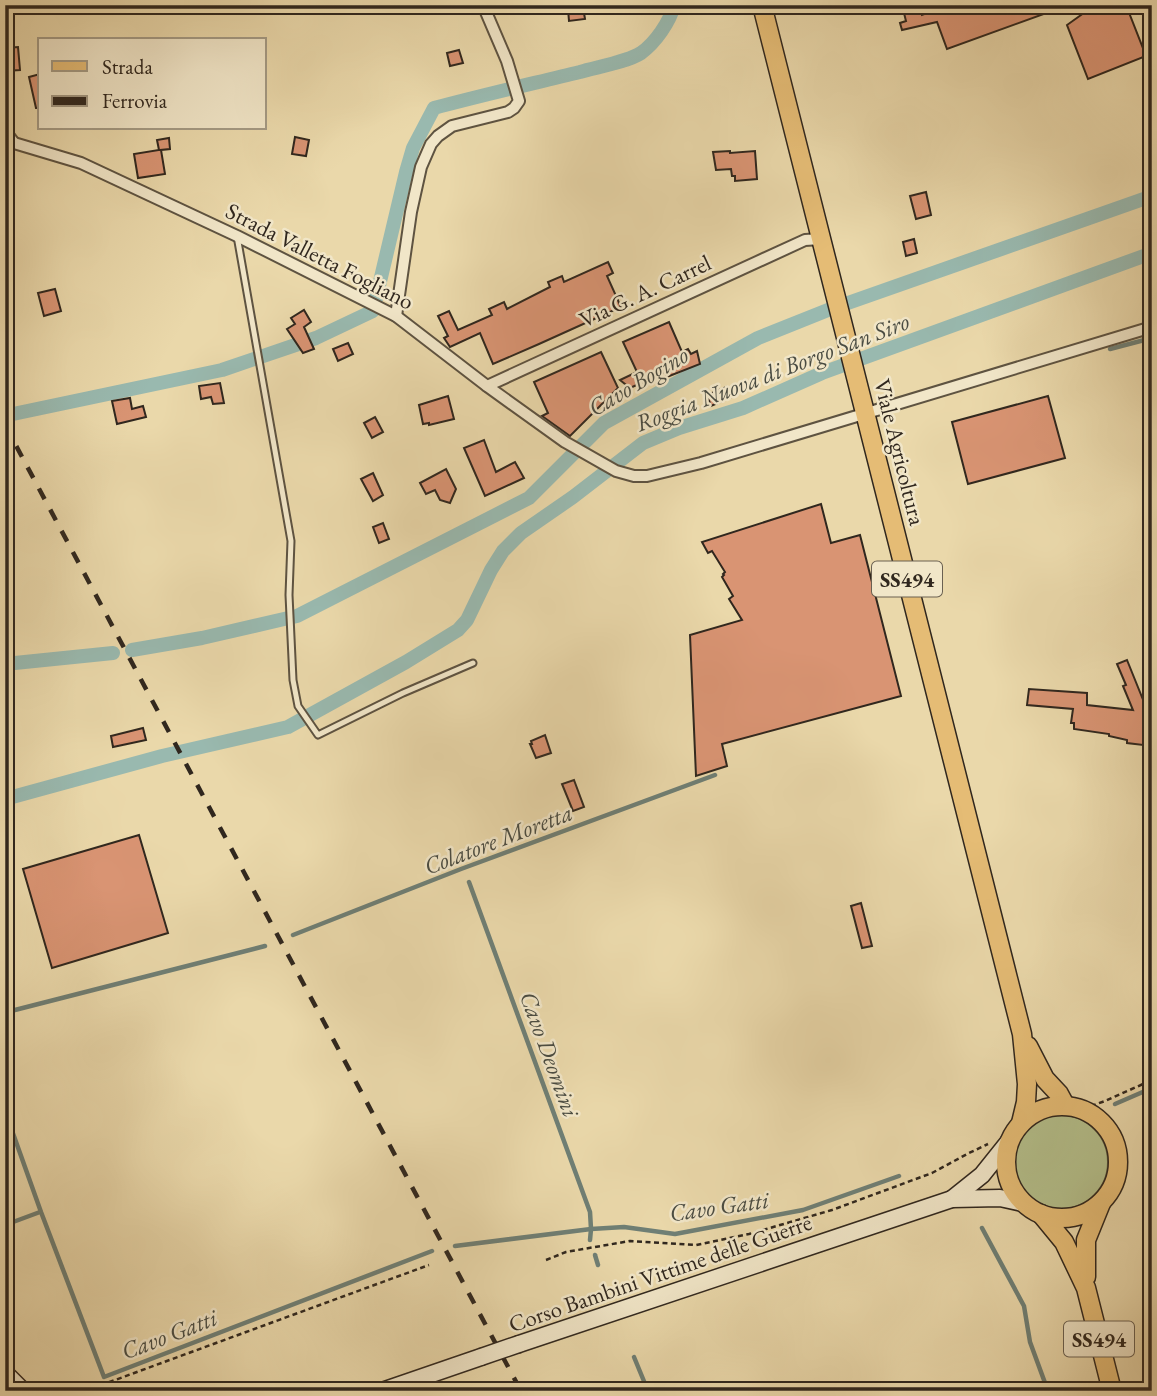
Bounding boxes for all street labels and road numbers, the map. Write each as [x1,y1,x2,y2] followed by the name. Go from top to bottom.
[221,196,419,316] street label: Strada Valletta Fogliano
[574,247,716,335] street label: Via G. A. Carrel
[867,376,933,529] street label: Viale Agricoltura
[872,562,942,596] road number: SS494
[504,1207,816,1339] street label: Corso Bambini Vittime delle Guerre
[1064,1322,1134,1356] road number: SS494

